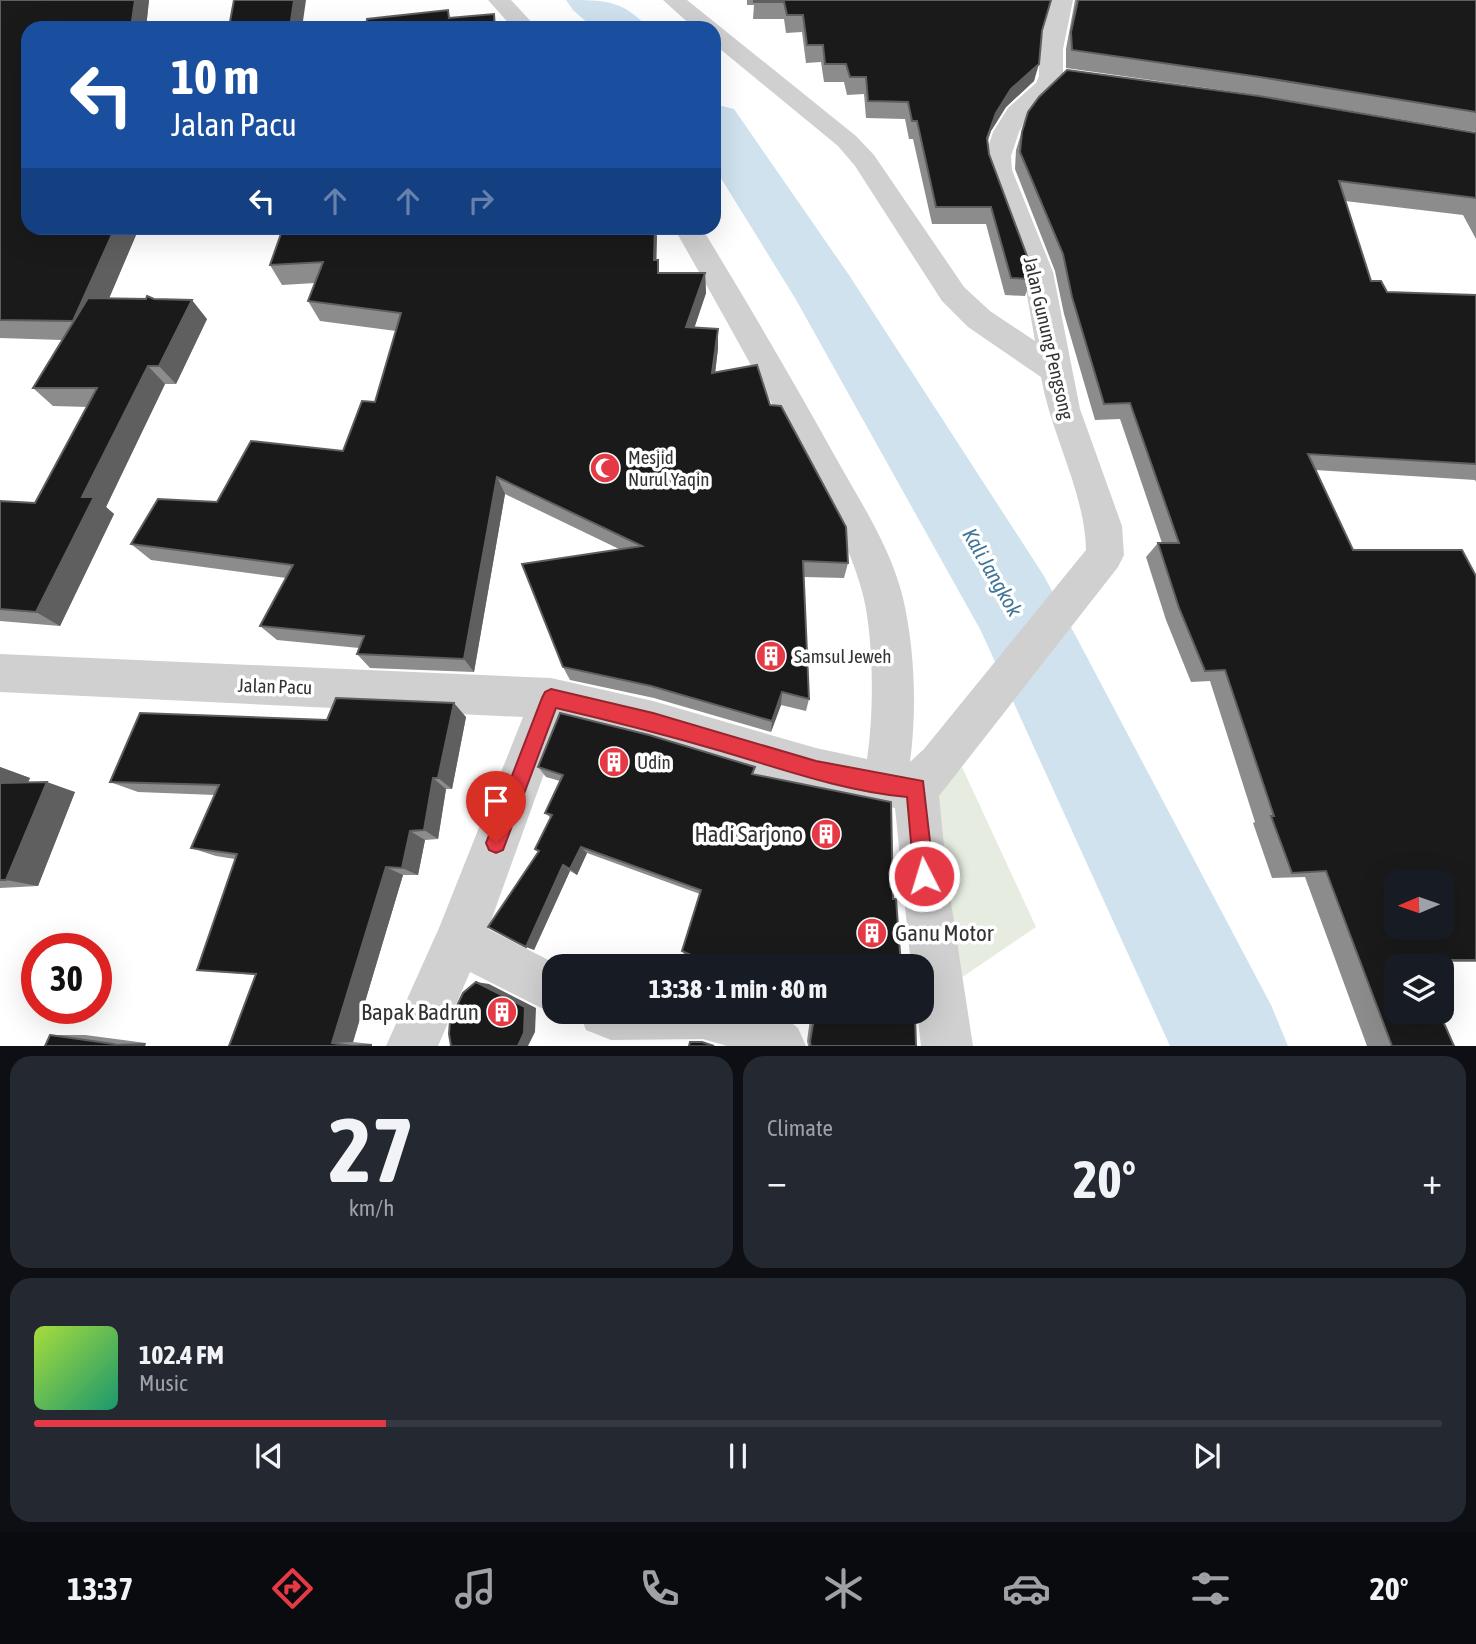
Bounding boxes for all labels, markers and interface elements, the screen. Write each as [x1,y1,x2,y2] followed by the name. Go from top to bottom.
[171,48,259,104] text: 10 m
[56,49,147,140] icon: left
[171,106,297,143] text: Jalan Pacu
[243,182,281,220] icon: left
[316,182,354,220] icon: ahead
[389,182,427,220] icon: ahead
[462,182,500,220] icon: right
[1020,254,1079,422] street label: Jalan Gunung Pengsong
[628,446,710,490] place label: Mesjid Nurul Yaqin
[588,451,622,485] mosque icon: Mesjid Nurul Yaqin
[958,524,1028,621] water label: Kali Jangkok
[754,639,788,673] building icon: Samsul Jeweh
[794,645,892,667] place label: Samsul Jeweh
[237,674,313,698] street label: Jalan Pacu
[597,745,631,779] building icon: Udin
[637,751,671,773] place label: Udin
[466,771,526,843] pin
[477,782,515,820] icon: arrive
[809,817,843,851] building icon: Hadi Sarjono
[694,821,803,847] place label: Hadi Sarjono
[887,839,961,913] position arrow
[1384,870,1454,940] north arrow
[1384,870,1454,1024] map controls
[855,916,889,950] building icon: Ganu Motor
[895,920,995,946] place label: Ganu Motor
[21,933,112,1024] speed limit sign: 30
[1384,954,1454,1024] button: layers
[649,974,827,1004] text: 13:38 · 1 min · 80 m
[485,995,519,1029] building icon: Bapak Badrun
[361,999,479,1025] place label: Bapak Badrun
[329,1097,414,1201] text: 27
[767,1115,833,1141] text: Climate
[1073,1149,1136,1209] text: 20°
[767,1159,787,1202] text: −
[1422,1159,1442,1202] text: +
[349,1195,394,1221] text: km/h
[139,1340,224,1370] text: 102.4 FM
[139,1370,187,1396] text: Music
[250,1437,288,1475] icon: previous
[719,1437,757,1475] icon: pause
[1188,1437,1226,1475] icon: next
[268,1564,317,1613] icon: directions
[451,1564,500,1613] icon: music
[635,1564,684,1613] icon: phone
[819,1564,868,1613] icon: climate
[1002,1564,1051,1613] icon: car
[1186,1564,1235,1613] icon: filters
[67,1570,133,1607] text: 13:37
[1370,1570,1409,1607] text: 20°

